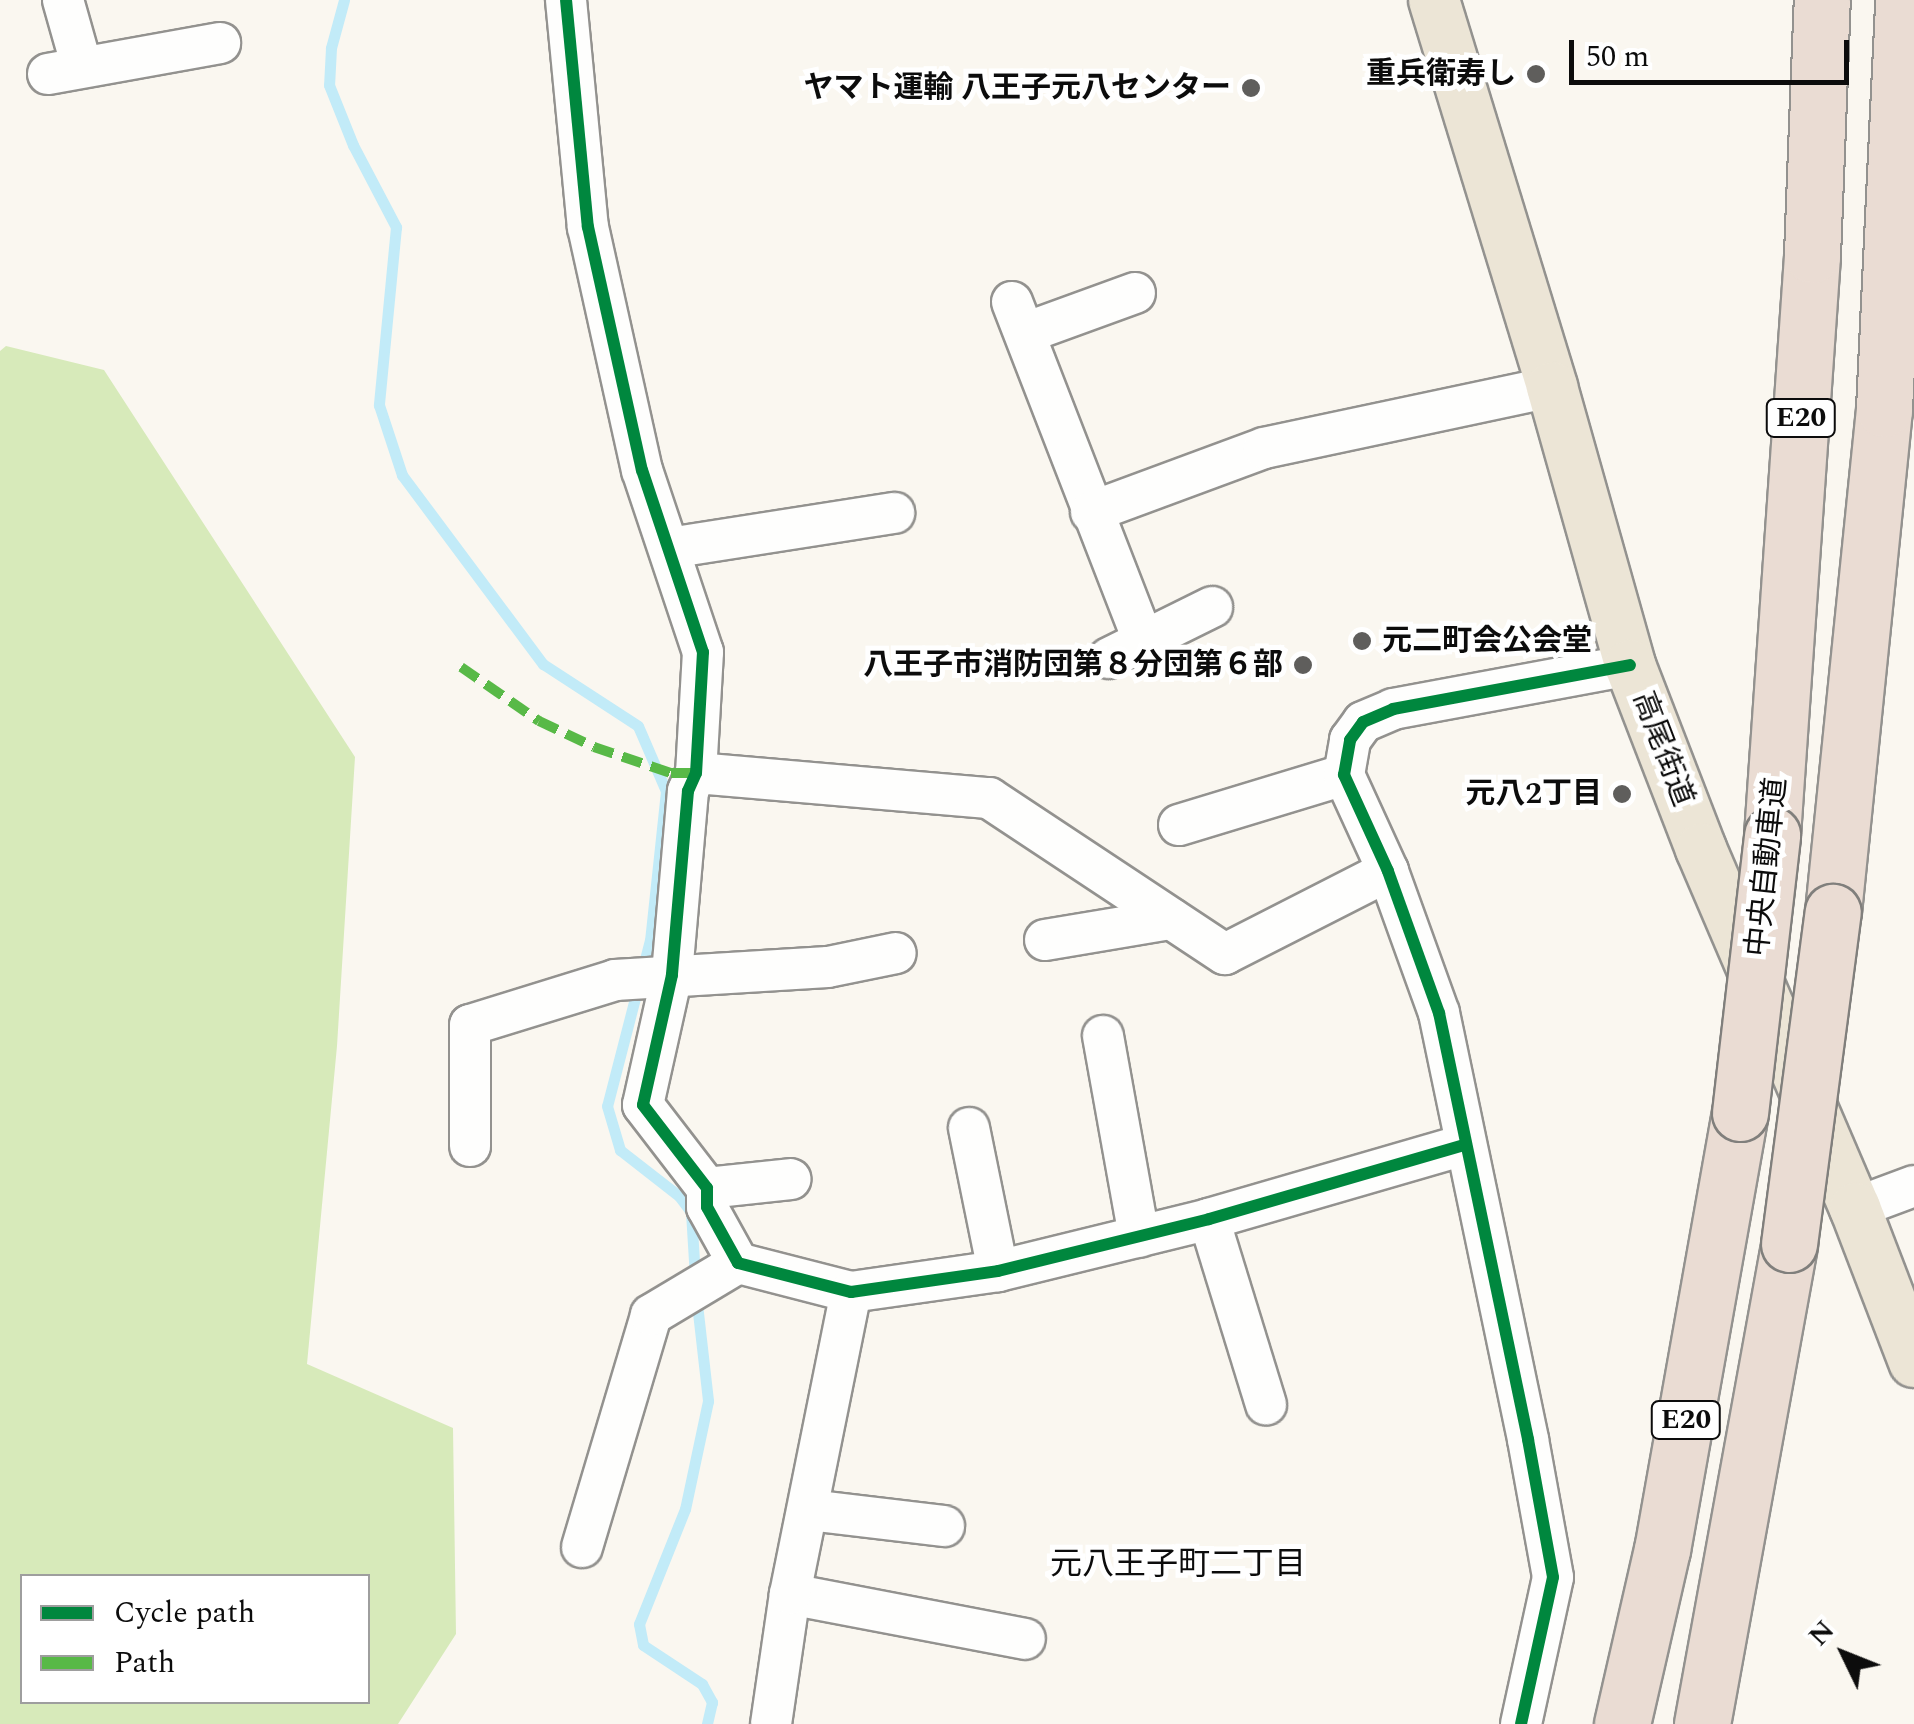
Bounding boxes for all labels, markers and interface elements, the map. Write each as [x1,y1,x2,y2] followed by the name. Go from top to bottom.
[1574,20,1854,82] scale bar
[1586,34,1649,80] text: 50 m
[1366,56,1516,92] place label: 重兵衛寿し
[1525,63,1547,85] marker: 重兵衛寿し
[804,70,1231,106] place label: ヤマト運輸 八王子元八センター
[1240,77,1262,99] marker: ヤマト運輸 八王子元八センター
[1764,395,1838,441] road number: E20
[1382,623,1592,659] place label: 元二町会公会堂
[1351,630,1373,652] marker: 元二町会公会堂
[863,647,1283,683] place label: 八王子市消防団第８分団第６部
[1292,654,1314,676] marker: 八王子市消防団第８分団第６部
[1625,687,1701,811] street label: 高尾街道
[1465,776,1602,812] place label: 元八2丁目
[1740,776,1794,958] street label: 中央自動車道
[1611,783,1633,805] marker: 元八2丁目
[1648,1397,1724,1443] road number: E20
[1050,1546,1306,1584] district label: 元八王子町二丁目
[20,1574,370,1704] legend
[114,1590,255,1636] text: Cycle path
[1794,1604,1894,1704] north arrow
[1798,1610,1845,1656] text: N
[114,1640,175,1686] text: Path

